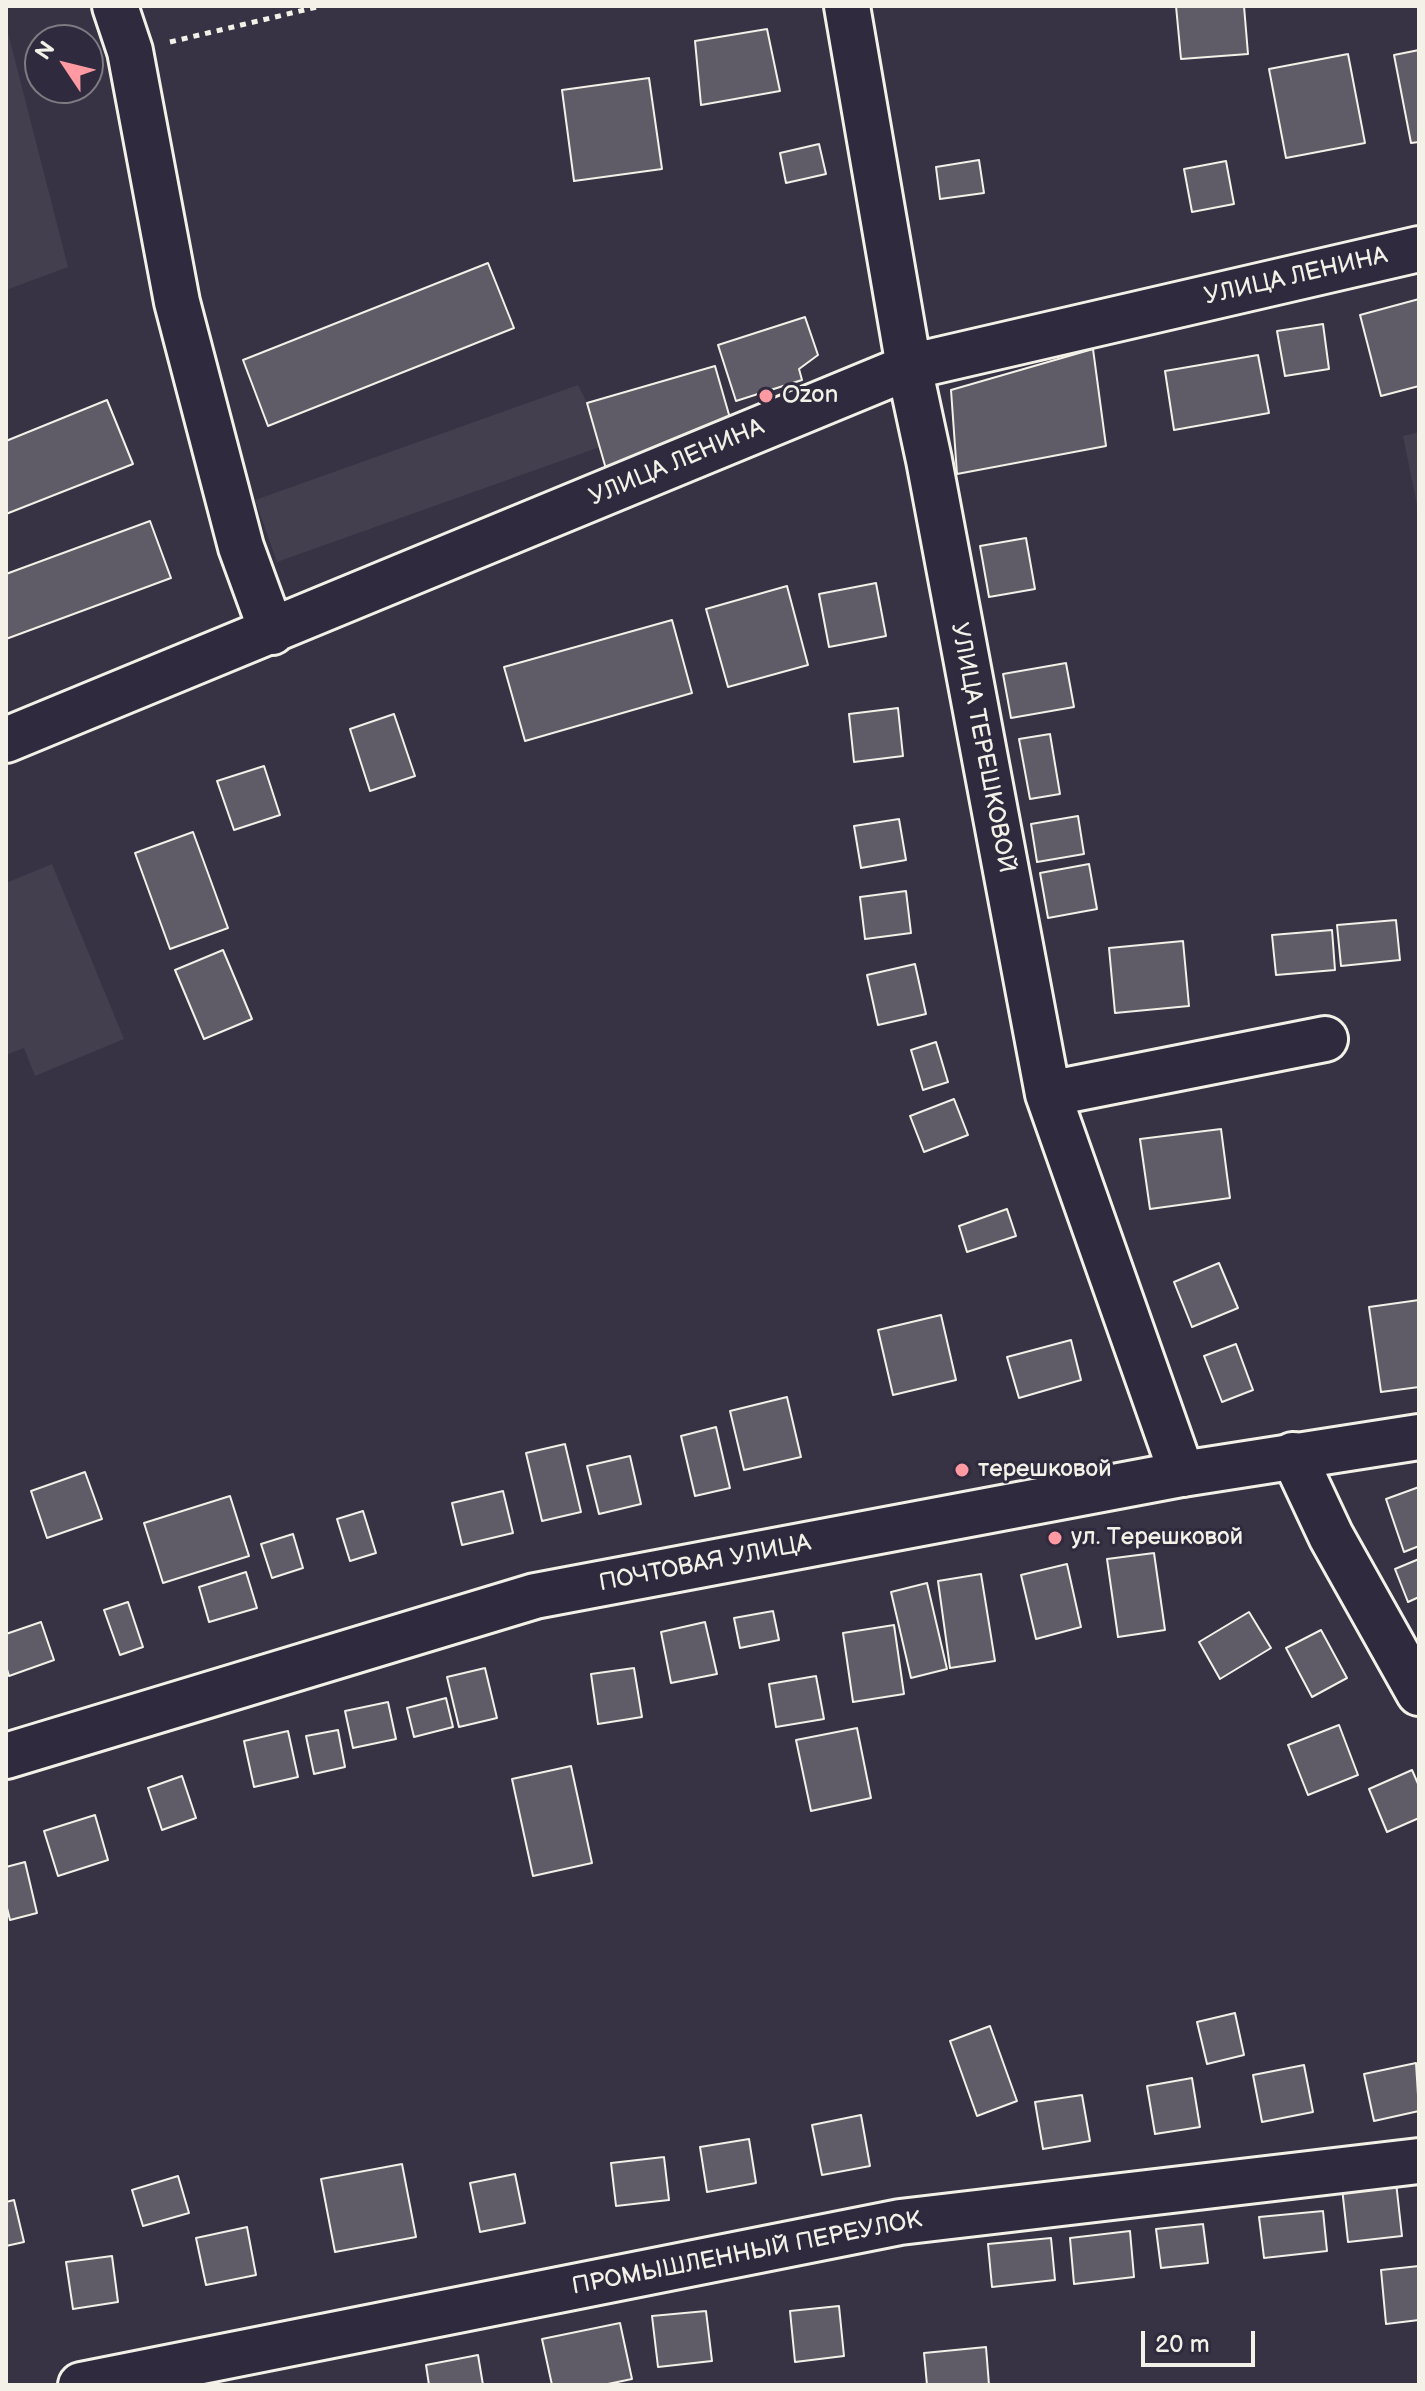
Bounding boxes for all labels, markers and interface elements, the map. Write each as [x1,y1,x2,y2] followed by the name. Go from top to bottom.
[24,24,104,104] north arrow
[30,37,61,66] text: N
[1202,242,1390,312] street label: УЛИЦА ЛЕНИНА
[782,382,838,410] place label: Ozon
[757,387,775,405] marker: Ozon
[585,413,769,513] street label: УЛИЦА ЛЕНИНА
[944,620,1020,876] street label: УЛИЦА ТЕРЕШКОВОЙ
[978,1456,1112,1484] place label: терешковой
[953,1461,971,1479] marker: терешковой
[1071,1524,1243,1552] place label: ул. Терешковой
[597,1529,813,1599] street label: ПОЧТОВАЯ УЛИЦА
[1046,1529,1064,1547] marker: ул. Терешковой
[570,2206,924,2302] street label: ПРОМЫШЛЕННЫЙ ПЕРЕУЛОК
[1145,2315,1259,2365] scale bar
[1155,2330,1210,2359] text: 20 m

